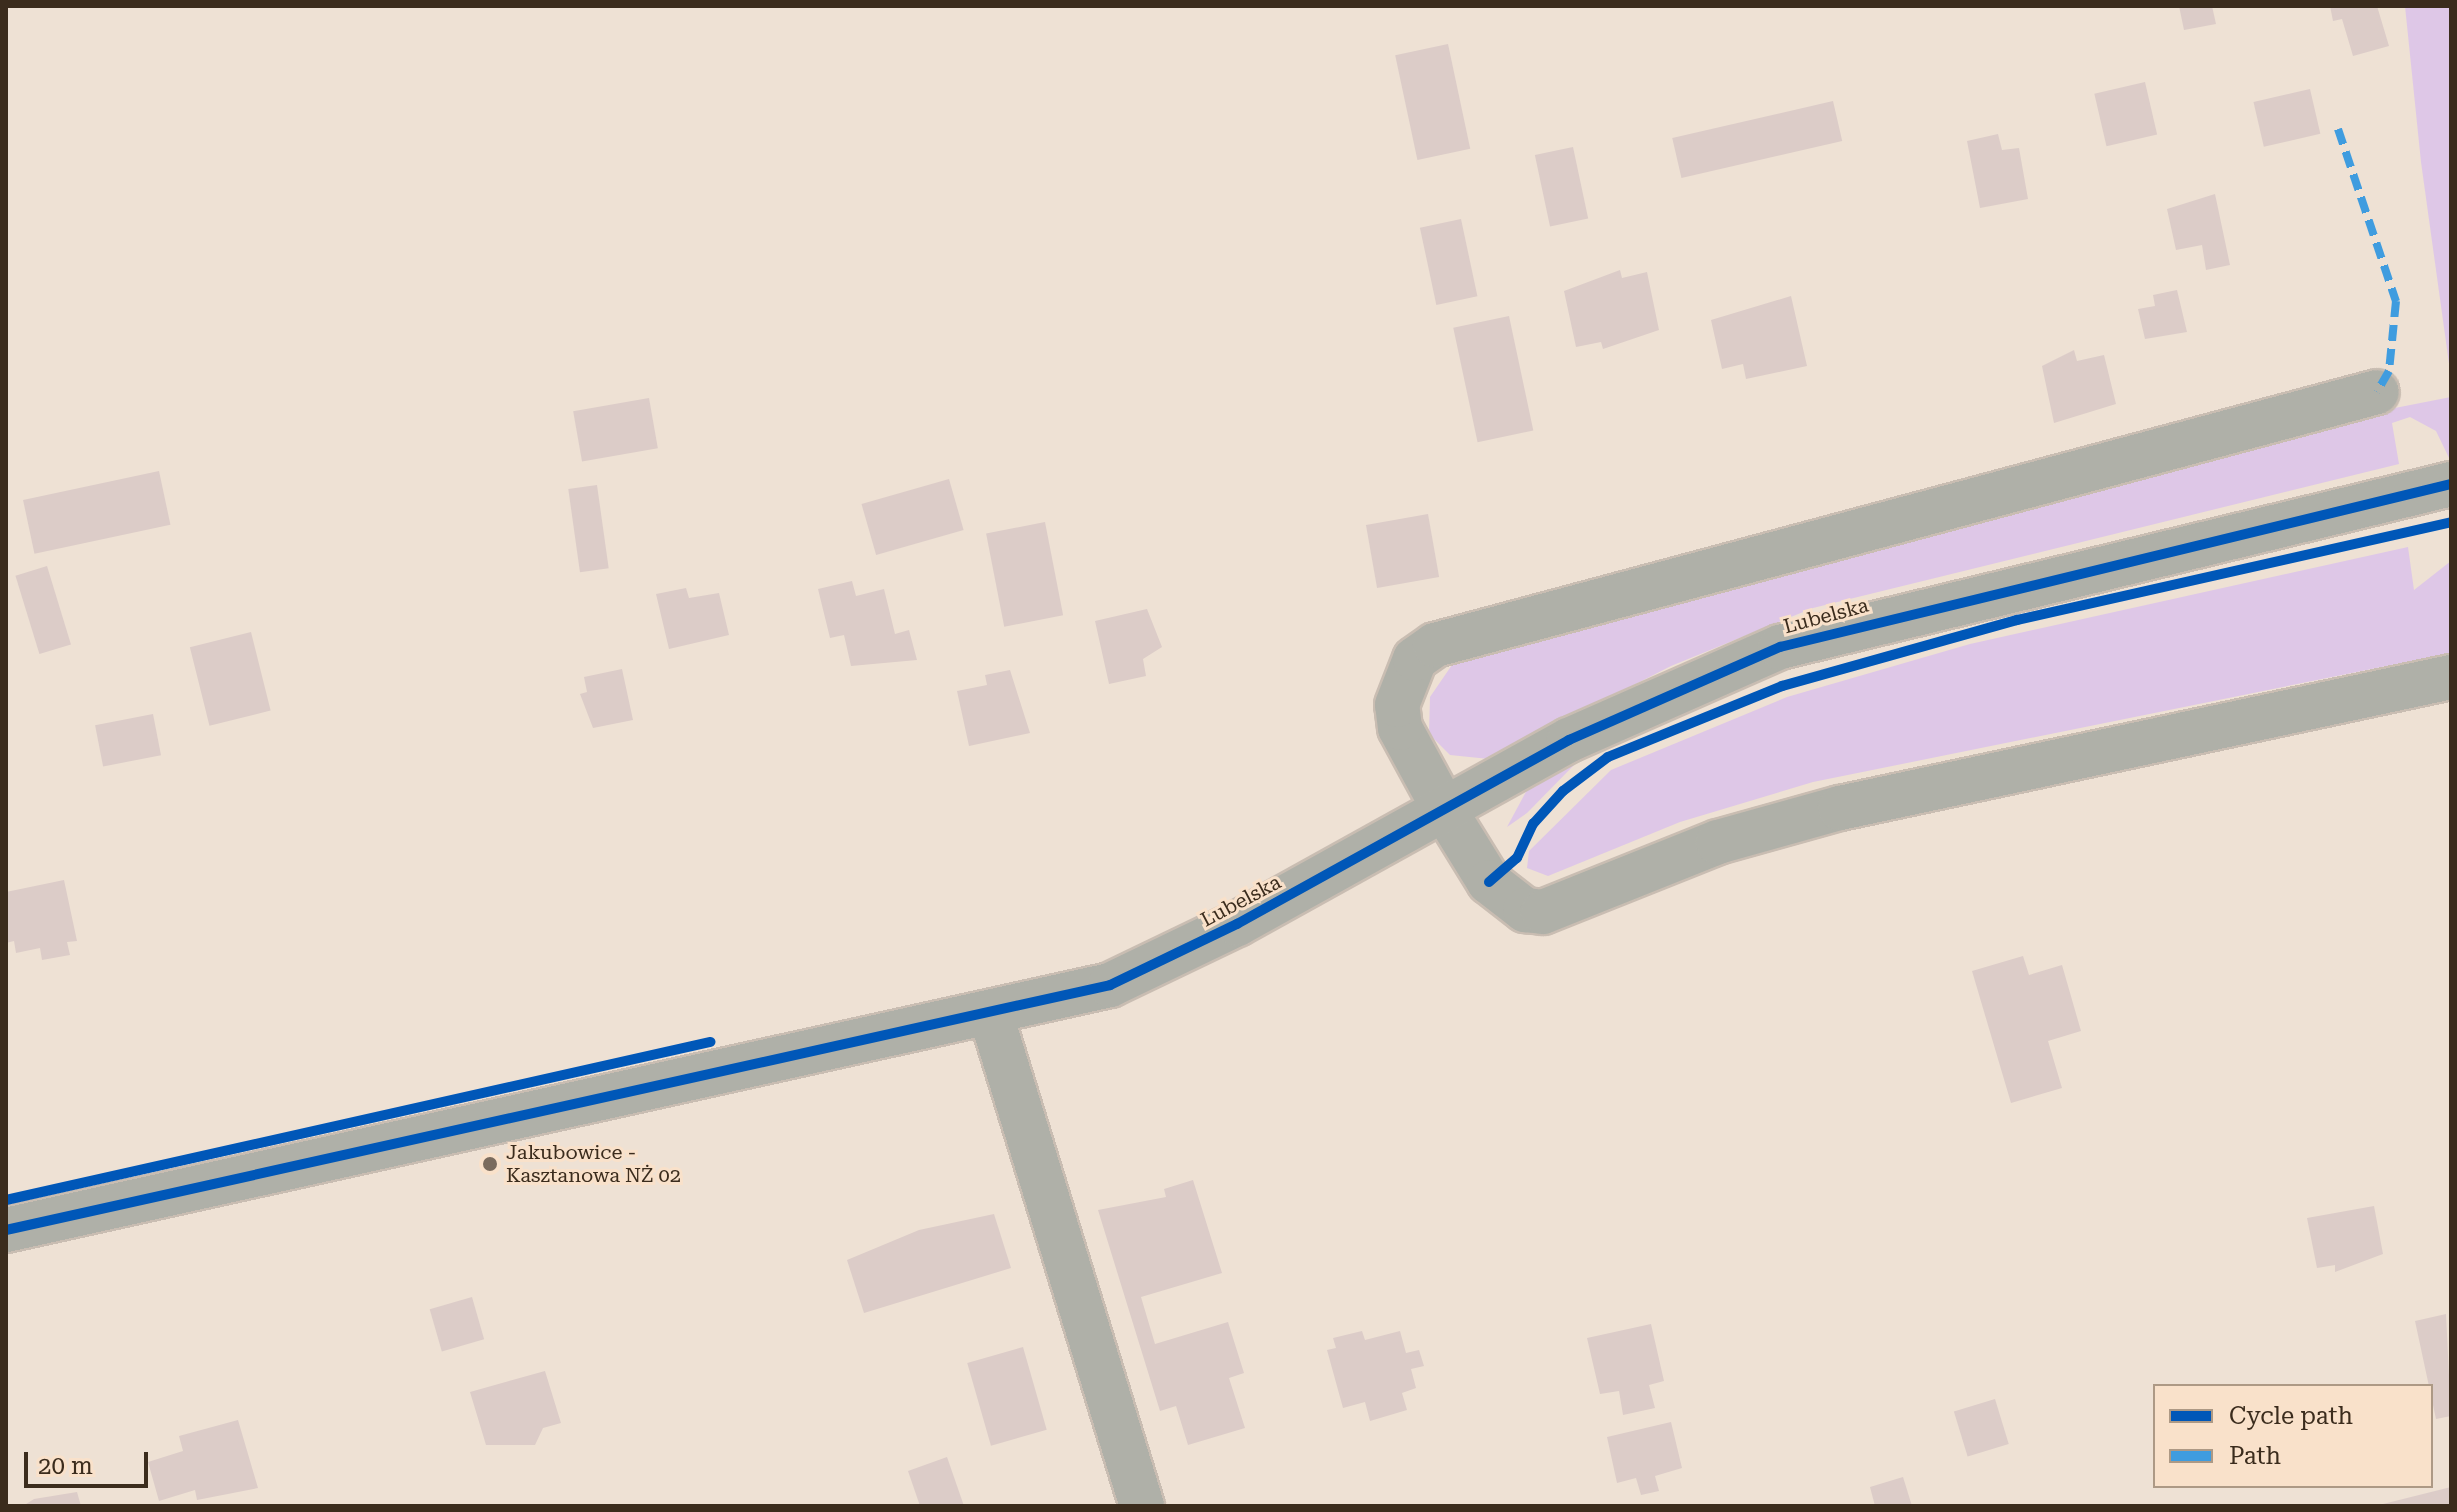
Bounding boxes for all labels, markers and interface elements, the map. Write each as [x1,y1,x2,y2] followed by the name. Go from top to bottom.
[1781,593,1871,639] street label: Lubelska
[1197,870,1285,932] street label: Lubelska
[506,1140,681,1187] place label: Jakubowice - Kasztanowa NŻ 02
[481,1155,499,1173] marker: Jakubowice - Kasztanowa NŻ 02
[2153,1384,2433,1488] legend
[2229,1402,2353,1430] text: Cycle path
[28,1436,152,1486] scale bar
[2229,1442,2281,1470] text: Path
[38,1452,93,1480] text: 20 m

